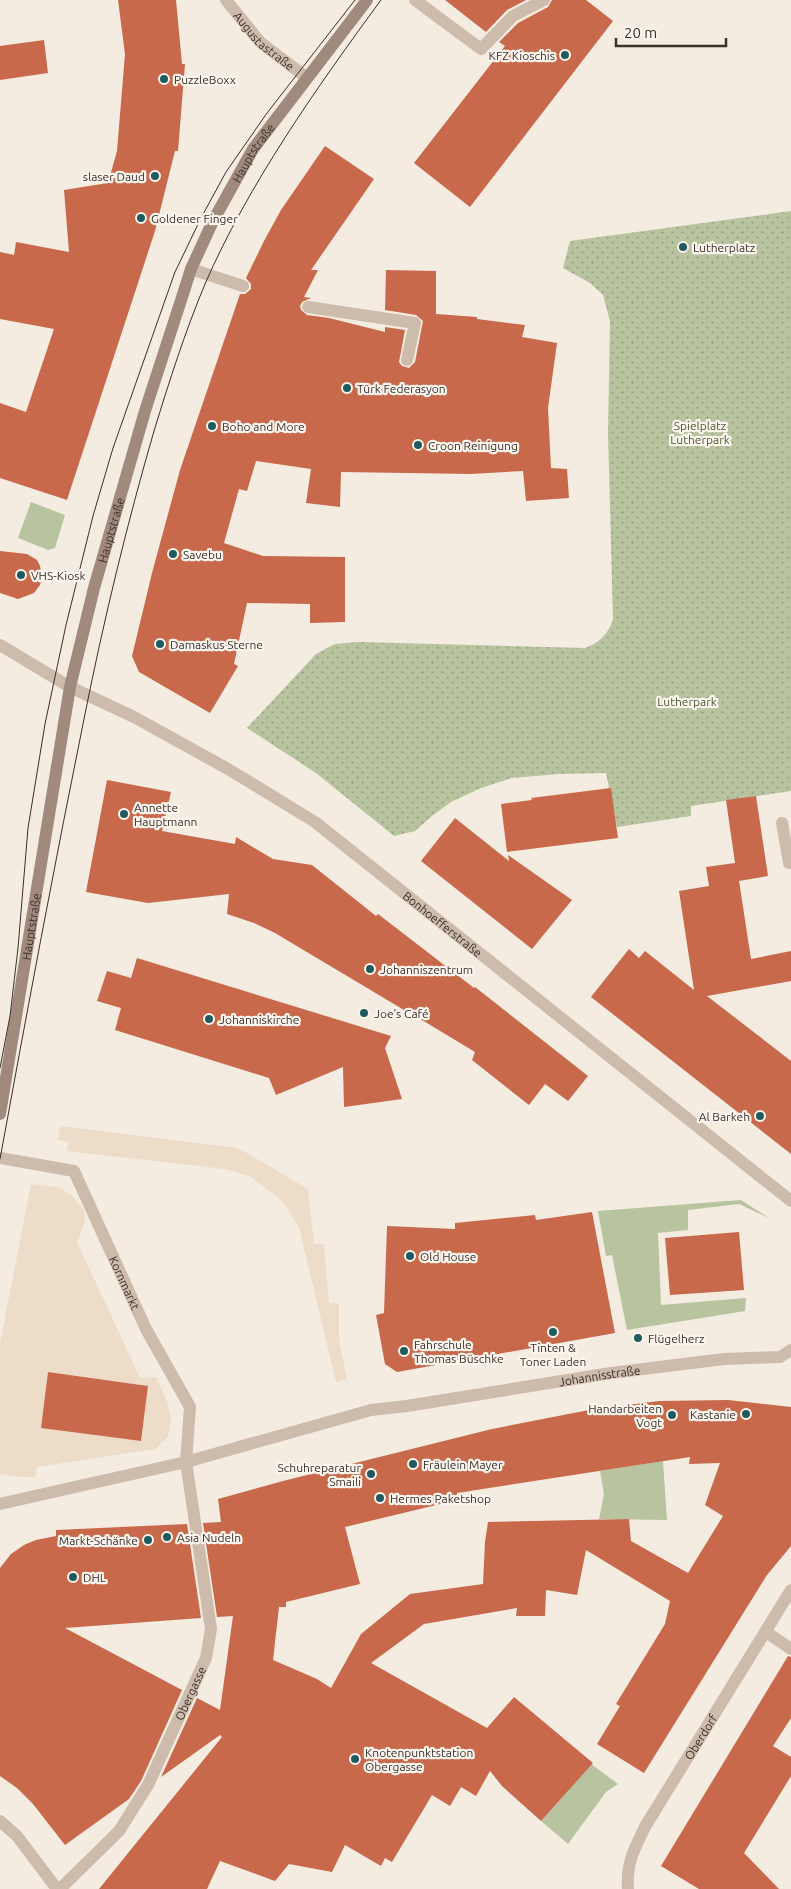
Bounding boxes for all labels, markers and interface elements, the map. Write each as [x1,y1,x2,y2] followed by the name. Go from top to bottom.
[231,9,297,72] street label: Augustastraße
[616,15,726,47] scale bar
[624,24,657,41] text: 20 m
[489,49,555,62] place label: KFZ Kioschis
[559,49,571,61] marker: KFZ Kioschis
[158,73,170,85] marker: PuzzleBoxx
[174,73,236,86] place label: PuzzleBoxx
[229,121,277,185] street label: Hauptstraße
[83,170,145,183] place label: slaser Daud
[149,170,161,182] marker: slaser Daud
[135,212,147,224] marker: Goldener Finger
[151,212,238,225] place label: Goldener Finger
[677,241,689,253] marker: Lutherplatz
[693,241,756,254] place label: Lutherplatz
[341,382,353,394] marker: Türk Federasyon
[357,382,446,395] place label: Türk Federasyon
[670,419,730,446] park label: Spielplatz Lutherpark
[206,420,218,432] marker: Boho and More
[222,420,305,433] place label: Boho and More
[412,439,424,451] marker: Croon Reinigung
[428,439,518,452] place label: Croon Reinigung
[95,496,126,564] street label: Hauptstraße
[167,548,179,560] marker: Savebu
[183,548,222,561] place label: Savebu
[15,569,27,581] marker: VHS-Kiosk
[31,569,86,582] place label: VHS-Kiosk
[154,638,166,650] marker: Damaskus Sterne
[170,638,263,651] place label: Damaskus Sterne
[657,695,717,708] park label: Lutherpark
[134,801,197,828] place label: Annette Hauptmann
[118,808,130,820] marker: Annette Hauptmann
[401,889,485,959] street label: Bonhoefferstraße
[19,892,43,961] street label: Hauptstraße
[364,963,376,975] marker: Johanniszentrum
[380,963,473,976] place label: Johanniszentrum
[358,1007,370,1019] marker: Joe’s Café
[374,1007,429,1020] place label: Joe’s Café
[203,1013,215,1025] marker: Johanniskirche
[219,1013,299,1026] place label: Johanniskirche
[699,1110,750,1123] place label: Al Barkeh
[754,1110,766,1122] marker: Al Barkeh
[404,1250,416,1262] marker: Old House
[420,1250,476,1263] place label: Old House
[107,1254,143,1312] street label: Kornmarkt
[547,1326,559,1338] marker: Tinten & Toner Laden
[632,1332,644,1344] marker: Flügelherz
[648,1332,705,1345] place label: Flügelherz
[414,1338,504,1365] place label: Fahrschule Thomas Büschke
[520,1341,586,1368] place label: Tinten & Toner Laden
[398,1345,410,1357] marker: Fahrschule Thomas Büschke
[558,1363,641,1388] street label: Johannisstraße
[588,1402,662,1429] place label: Handarbeiten Vogt
[690,1408,736,1421] place label: Kastanie
[740,1408,752,1420] marker: Kastanie
[666,1409,678,1421] marker: Handarbeiten Vogt
[407,1458,419,1470] marker: Fräulein Mayer
[423,1458,503,1471] place label: Fräulein Mayer
[277,1461,361,1488] place label: Schuhreparatur Smaili
[365,1468,377,1480] marker: Schuhreparatur Smaili
[374,1492,386,1504] marker: Hermes Paketshop
[390,1492,491,1505] place label: Hermes Paketshop
[161,1531,173,1543] marker: Asia Nudeln
[177,1531,241,1544] place label: Asia Nudeln
[59,1534,138,1547] place label: Markt-Schänke
[142,1534,154,1546] marker: Markt-Schänke
[67,1571,79,1583] marker: DHL
[83,1571,106,1584] place label: DHL
[172,1664,208,1722] street label: Obergasse
[682,1712,719,1762] street label: Oberdorf
[365,1746,473,1773] place label: Knotenpunktstation Obergasse
[349,1753,361,1765] marker: Knotenpunktstation Obergasse

